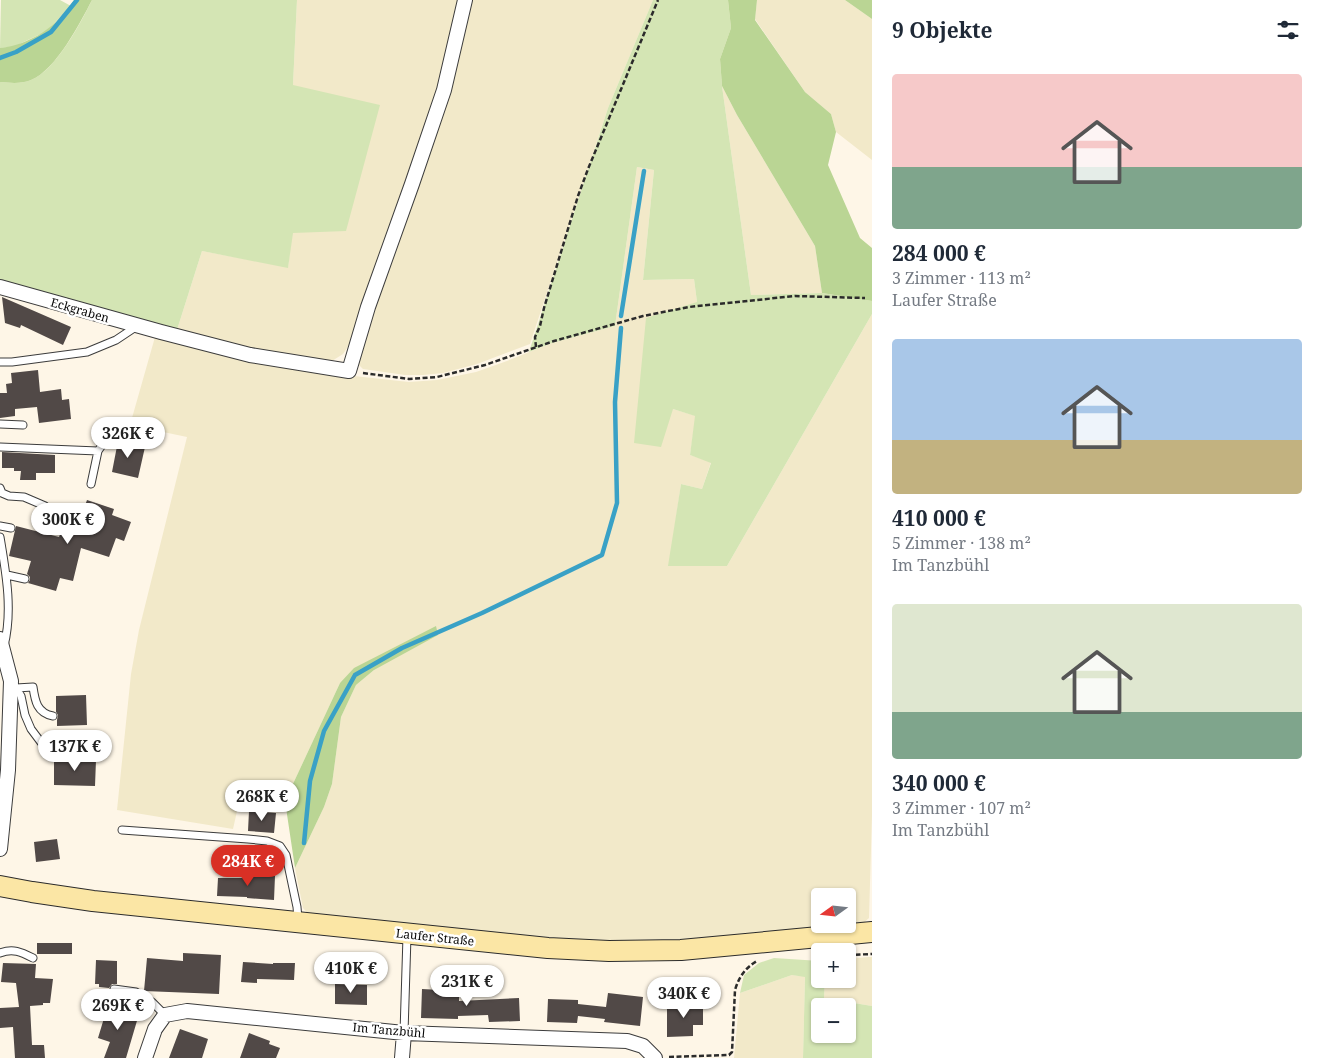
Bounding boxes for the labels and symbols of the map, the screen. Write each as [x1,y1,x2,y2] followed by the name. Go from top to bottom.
[49,294,112,327] street label: Eckgraben
[87,416,169,459] pin: 326K €
[27,502,109,545] pin: 300K €
[34,730,116,772] pin: 137K €
[221,780,303,822] pin: 268K €
[207,844,289,887] pin: 284K €
[811,888,856,932] north arrow
[395,924,475,950] street label: Laufer Straße
[310,952,392,994] pin: 410K €
[426,964,508,1007] pin: 231K €
[643,976,725,1019] pin: 340K €
[77,988,159,1031] pin: 269K €
[352,1018,426,1042] street label: Im Tanzbühl

